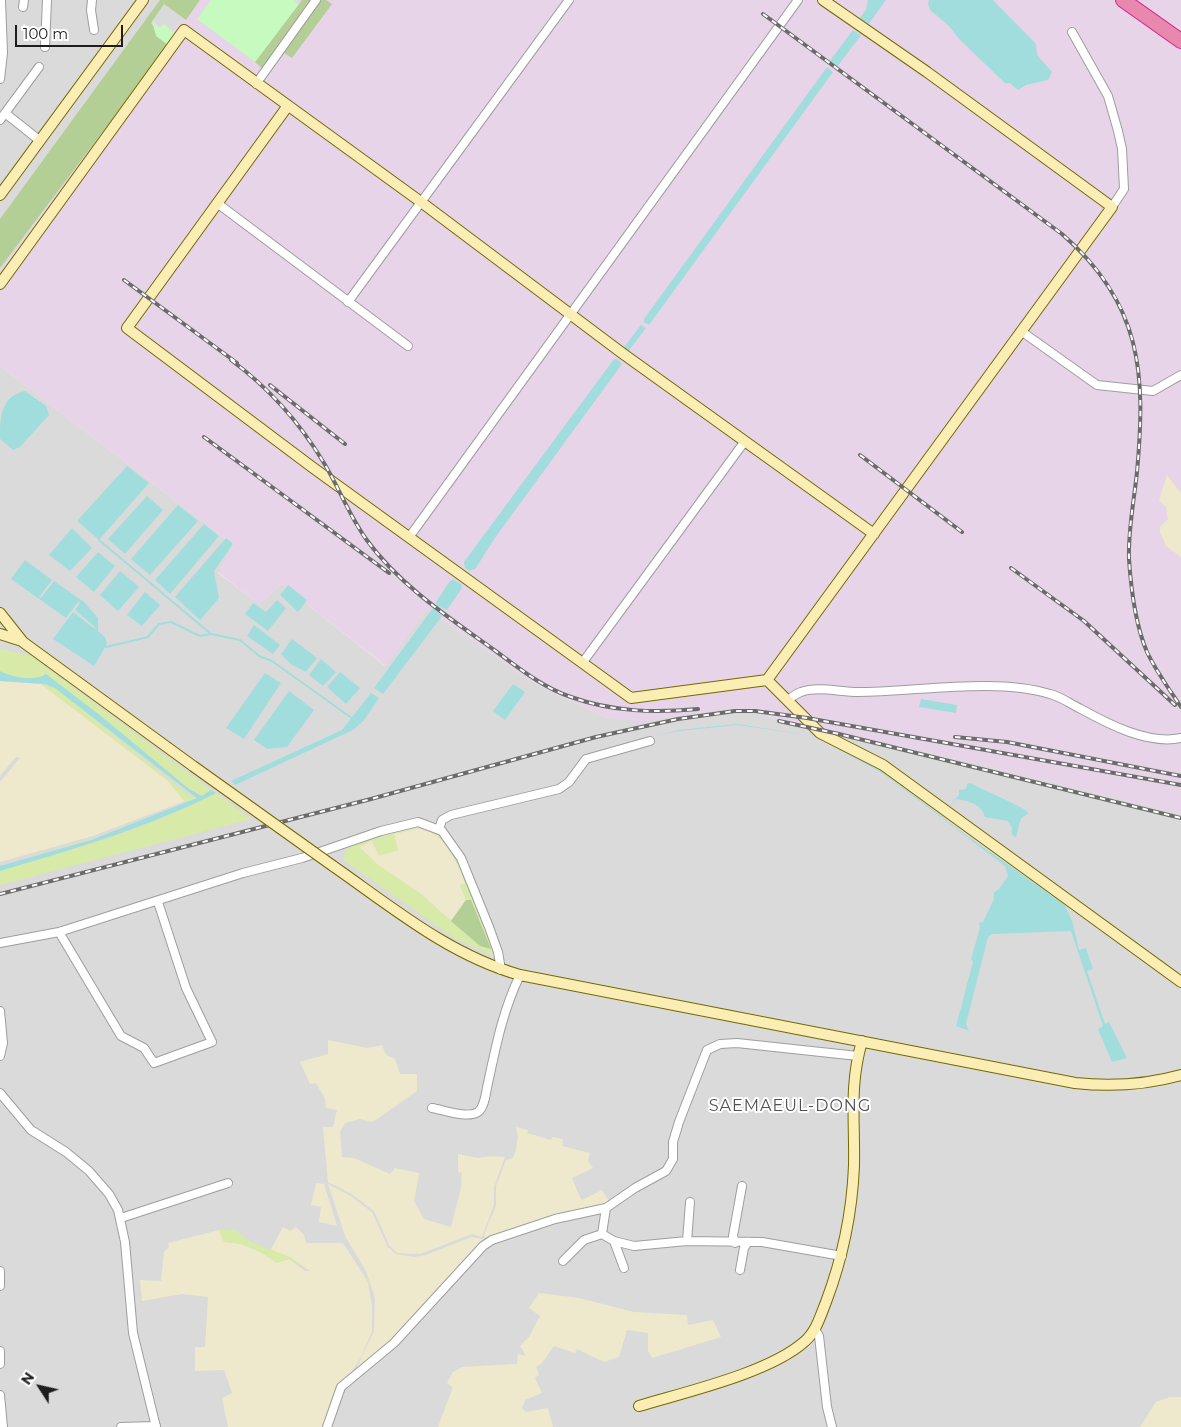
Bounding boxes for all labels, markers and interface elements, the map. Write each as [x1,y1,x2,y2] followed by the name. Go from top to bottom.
[18,15,125,47] scale bar
[23,24,68,43] text: 100 m
[707,1096,873,1116] district label: SAEMAEUL-DONG
[15,1362,65,1412] north arrow
[17,1369,38,1388] text: N

